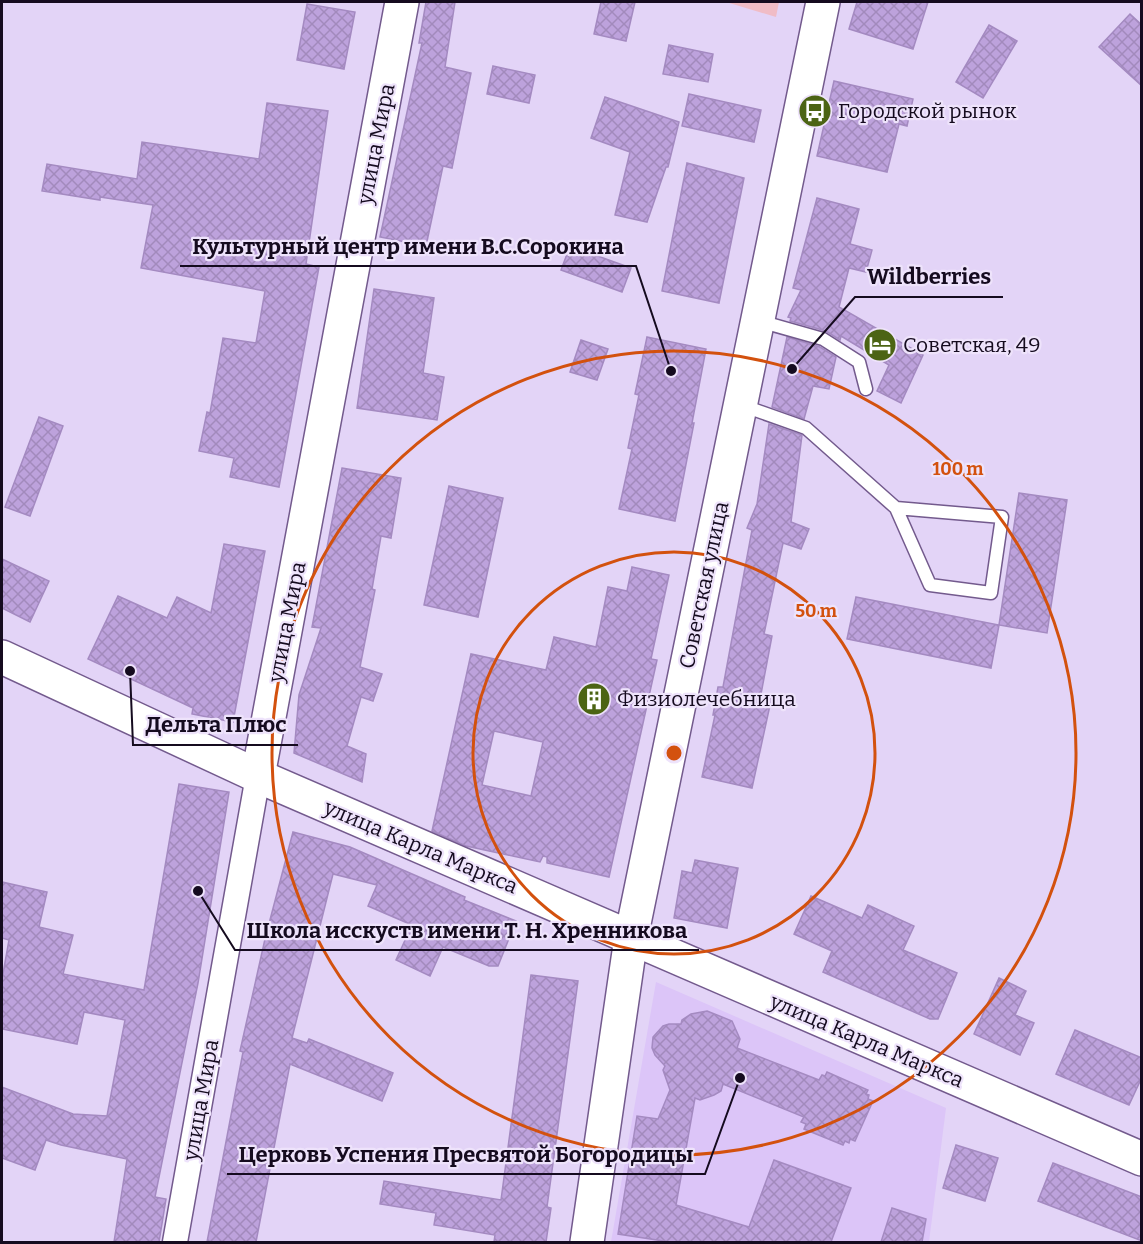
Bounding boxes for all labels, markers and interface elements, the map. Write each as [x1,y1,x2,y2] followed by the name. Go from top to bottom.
[351,81,401,208] street label: улица Мира
[797,93,833,129] bus stop icon: Городской рынок
[838,98,1017,124] place label: Городской рынок
[180,226,636,266] callout: Культурный центр имени В.С.Сорокина
[192,233,625,260] text: Культурный центр имени В.С.Сорокина
[855,257,1003,297] callout: Wildberries
[867,263,991,290] text: Wildberries
[862,327,898,363] hotel icon: Советская, 49
[903,332,1040,358] place label: Советская, 49
[932,458,984,480] text: 100 m
[674,499,734,671] street label: Советская улица
[262,559,312,686] street label: улица Мира
[795,600,837,622] text: 50 m
[576,681,612,717] building icon: Физиолечебница
[617,686,796,712] place label: Физиолечебница
[133,705,298,745] callout: Дельта Плюс
[145,711,287,738] text: Дельта Плюс
[664,743,684,763] centre of rings
[319,794,522,900] street label: улица Карла Маркса
[235,910,699,950] callout: Школа исскуств имени Т. Н. Хренникова
[247,917,688,944] text: Школа исскуств имени Т. Н. Хренникова
[765,988,968,1094] street label: улица Карла Маркса
[177,1037,225,1164] street label: улица Мира
[227,1134,705,1174] callout: Церковь Успения Пресвятой Богородицы
[239,1141,694,1168] text: Церковь Успения Пресвятой Богородицы

